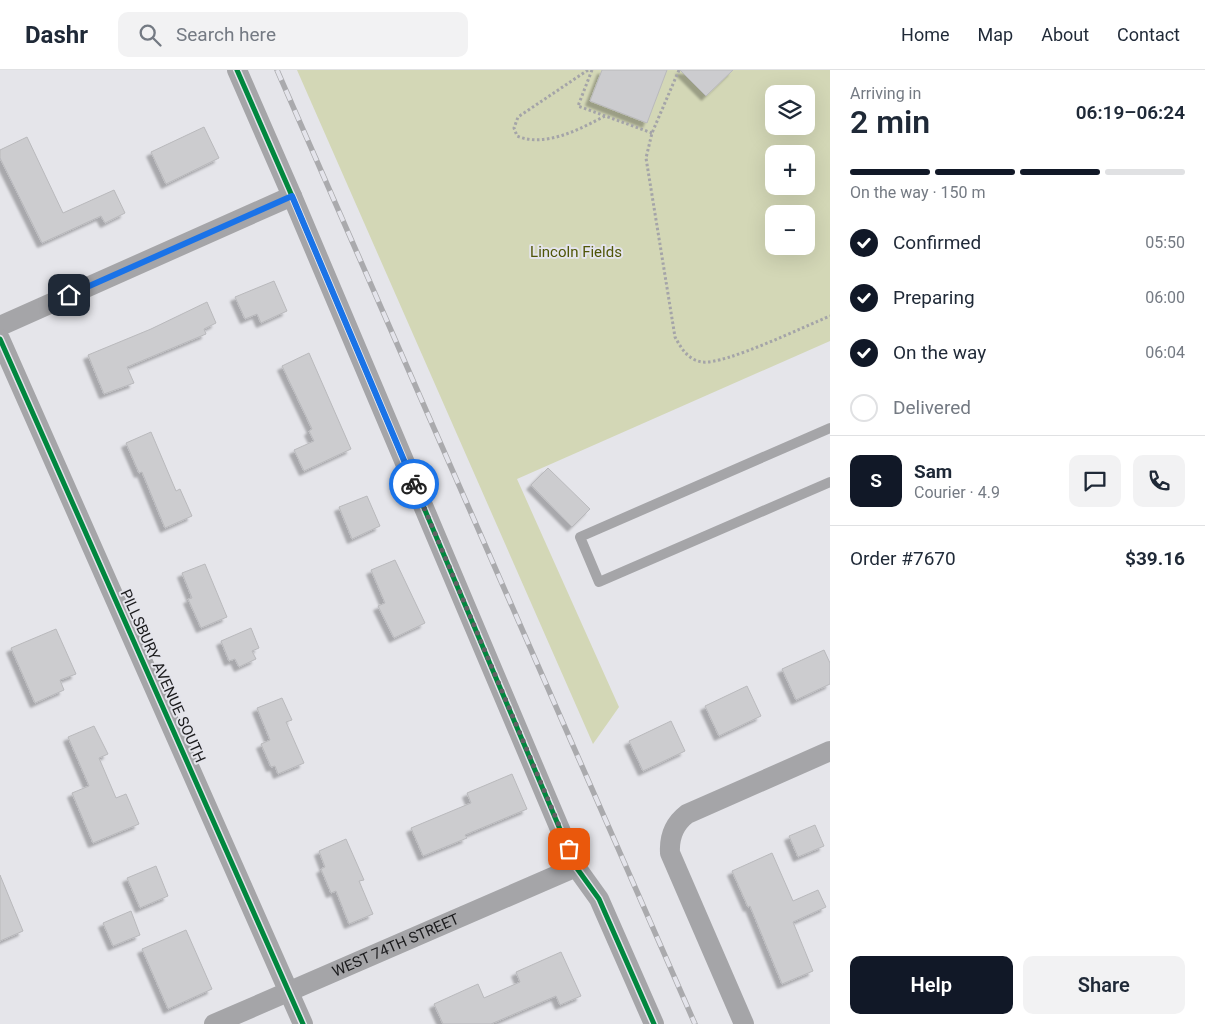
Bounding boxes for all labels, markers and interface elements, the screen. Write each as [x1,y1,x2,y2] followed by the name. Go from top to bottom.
[118,12,468,57] search box
[25,21,88,49] text: Dashr
[136,21,164,49] icon: search
[176,23,276,46] text: Search here
[901,24,950,45] text: Home
[978,24,1013,45] text: Map
[1041,24,1089,45] text: About
[1117,24,1180,45] text: Contact
[850,84,921,103] text: Arriving in
[765,85,815,255] map controls
[765,85,815,135] button: layers
[1076,101,1185,124] text: 06:19–06:24
[850,103,930,141] text: 2 min
[765,145,815,195] button: +
[850,183,986,202] text: On the way · 150 m
[765,205,815,255] button: −
[850,229,878,257] icon: check
[893,231,981,254] text: Confirmed
[1145,233,1185,252] text: 05:50
[530,243,622,261] park label: Lincoln Fields
[48,274,90,316] pin
[55,281,83,309] icon: home
[850,284,878,312] icon: check
[893,286,975,309] text: Preparing
[1145,288,1185,307] text: 06:00
[850,339,878,367] icon: check
[893,341,986,364] text: On the way
[1145,343,1185,362] text: 06:04
[893,396,971,419] text: Delivered
[1069,455,1121,507] button: chat
[1133,455,1185,507] button: phone
[389,459,439,509] courier
[914,460,952,483] text: Sam
[870,469,882,492] text: S
[400,470,428,498] icon: bike
[914,483,1000,502] text: Courier · 4.9
[850,547,956,570] text: Order #7670
[1125,547,1185,570] text: $39.16
[117,587,209,765] street label: PILLSBURY AVENUE SOUTH
[548,828,590,870] pin
[555,835,583,863] icon: bag
[329,910,462,981] street label: WEST 74TH STREET
[850,956,1013,1014] button: Help
[1023,956,1185,1014] button: Share

